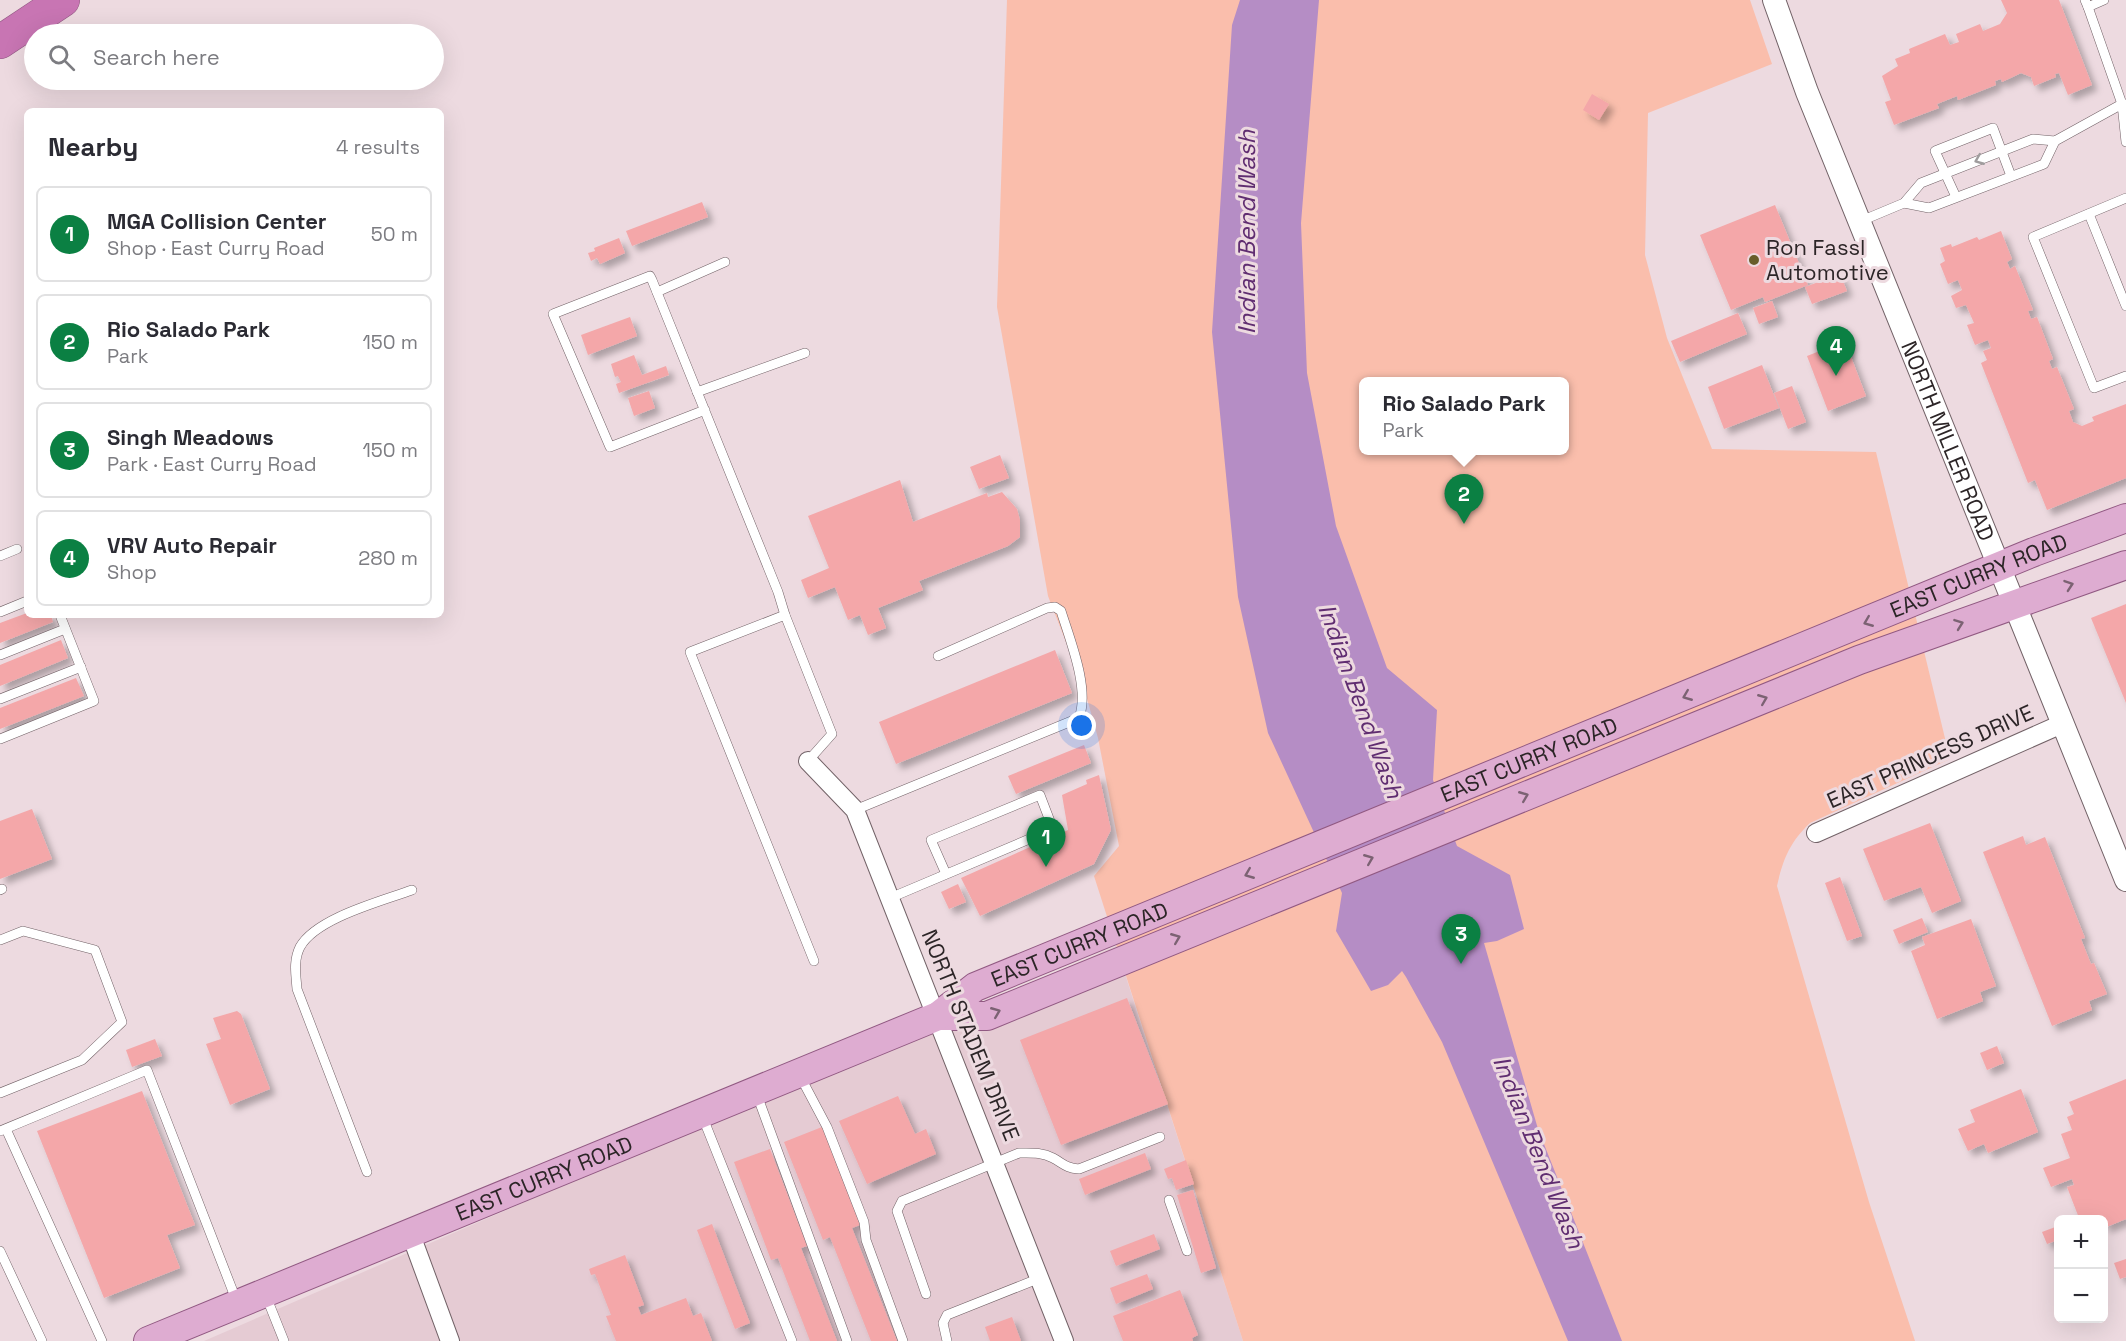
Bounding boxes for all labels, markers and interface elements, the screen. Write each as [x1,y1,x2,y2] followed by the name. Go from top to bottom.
[24,24,444,90] search box
[45,41,78,74] icon: search
[93,43,220,71] text: Search here
[1231,128,1262,334] water label: Indian Bend Wash
[48,130,138,164] text: Nearby
[336,134,420,160] text: 4 results
[1975,153,1986,165] one-way arrow
[107,207,327,235] text: MGA Collision Center
[65,221,74,247] text: 1
[371,221,418,247] text: 50 m
[1766,233,1889,286] place label: Ron Fassl Automotive
[107,235,325,261] text: Shop · East Curry Road
[1747,253,1761,267] marker: Ron Fassl Automotive
[107,315,270,343] text: Rio Salado Park
[1816,326,1856,376] pin: 4
[64,329,75,355] text: 2
[363,329,418,355] text: 150 m
[1895,337,2001,545] street label: NORTH MILLER ROAD
[107,343,149,369] text: Park
[1359,377,1569,455] popup
[1382,389,1546,417] text: Rio Salado Park
[1382,417,1424,443] text: Park
[107,423,274,451] text: Singh Meadows
[63,437,76,463] text: 3
[363,437,418,463] text: 150 m
[107,451,317,477] text: Park · East Curry Road
[1444,474,1484,524] pin: 2
[1886,527,2071,624] street label: EAST CURRY ROAD
[107,531,277,559] text: VRV Auto Repair
[63,545,76,571] text: 4
[358,545,418,571] text: 280 m
[107,559,157,585] text: Shop
[2063,579,2074,592] one-way arrow
[1311,600,1411,804] water label: Indian Bend Wash
[1863,615,1873,628] one-way arrow
[1953,619,1964,632] one-way arrow
[1682,689,1693,701] one-way arrow
[1757,694,1768,706] one-way arrow
[1822,698,2038,814] street label: EAST PRINCESS DRIVE
[1067,711,1096,740] your location
[1436,711,1622,808] street label: EAST CURRY ROAD
[1518,791,1529,803] one-way arrow
[1026,818,1066,867] pin: 1
[1363,854,1374,866] one-way arrow
[1244,867,1255,879] one-way arrow
[987,895,1172,993] street label: EAST CURRY ROAD
[1442,914,1480,964] pin: 3
[916,925,1026,1145] street label: NORTH STADEM DRIVE
[1170,933,1181,945] one-way arrow
[990,1007,1001,1019] one-way arrow
[1486,1051,1592,1254] water label: Indian Bend Wash
[451,1129,637,1227] street label: EAST CURRY ROAD
[2054,1215,2108,1323] map controls
[2054,1215,2108,1269] button: +
[2054,1269,2108,1323] button: −

